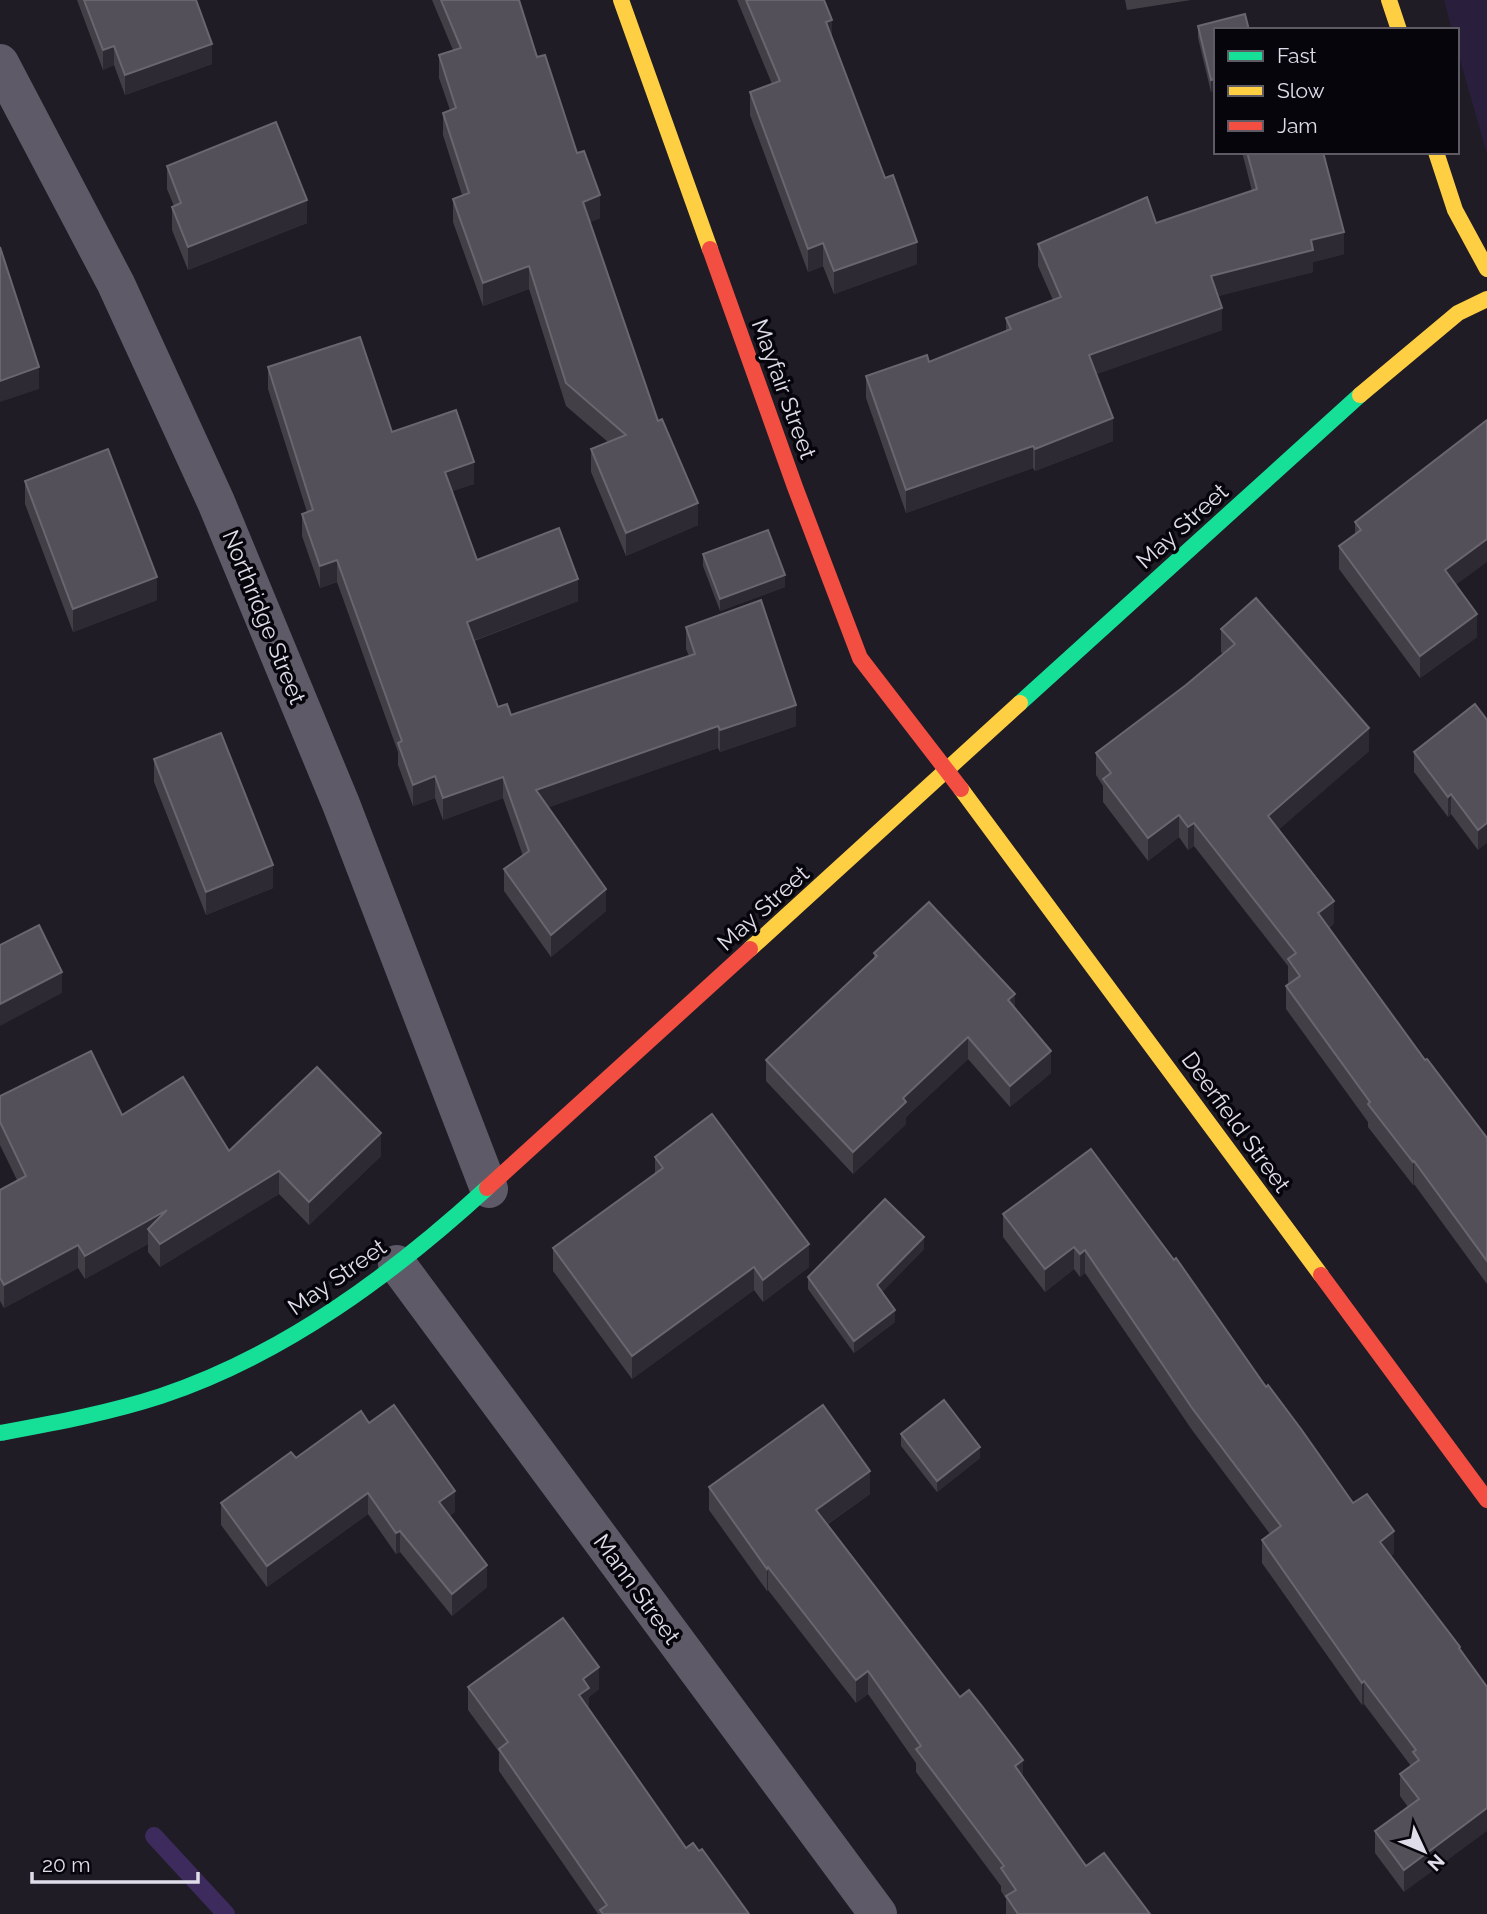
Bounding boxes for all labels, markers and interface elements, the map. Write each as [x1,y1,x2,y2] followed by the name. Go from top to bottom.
[1214,28,1459,154] legend
[1277,43,1317,68] text: Fast
[1277,78,1325,103] text: Slow
[1277,113,1318,138] text: Jam
[747,315,822,463] street label: Mayfair Street
[1130,477,1233,574] street label: May Street
[217,526,312,708] street label: Northridge Street
[711,859,814,956] street label: May Street
[1176,1046,1297,1197] street label: Deerfield Street
[282,1233,391,1320] street label: May Street
[589,1529,686,1649] street label: Mann Street
[1389,1816,1459,1886] north arrow
[32,1840,198,1884] scale bar
[1423,1850,1449,1876] text: N
[42,1852,90,1877] text: 20 m

